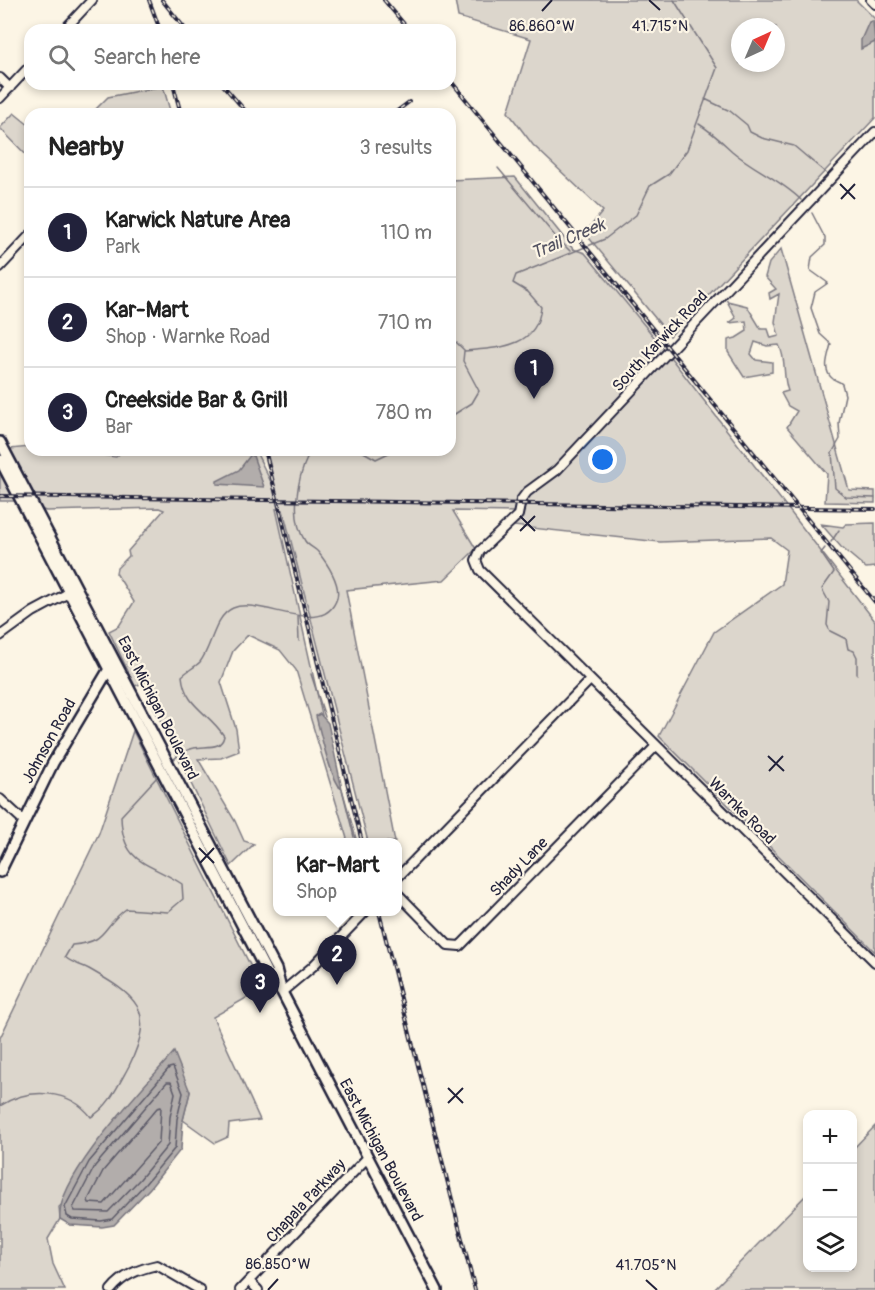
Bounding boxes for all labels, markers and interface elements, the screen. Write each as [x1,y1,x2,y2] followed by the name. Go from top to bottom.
[509,17,575,36] text: 86.860°W
[632,17,688,36] text: 41.715°N
[731,18,785,72] north arrow
[24,24,456,90] search box
[45,41,78,74] icon: search
[93,43,200,71] text: Search here
[48,131,124,163] text: Nearby
[360,135,432,160] text: 3 results
[105,206,290,234] text: Karwick Nature Area
[528,213,610,265] water label: Trail Creek
[64,220,71,245] text: 1
[381,220,432,245] text: 110 m
[105,234,140,259] text: Park
[608,286,712,396] street label: South Karwick Road
[105,296,189,324] text: Kar-Mart
[62,310,73,335] text: 2
[378,310,432,335] text: 710 m
[105,324,270,349] text: Shop · Warnke Road
[514,350,554,399] pin: 1
[105,386,288,414] text: Creekside Bar & Grill
[62,400,73,425] text: 3
[376,400,432,425] text: 780 m
[105,414,133,439] text: Bar
[588,445,617,474] your location
[113,633,203,783] street label: East Michigan Boulevard
[18,695,80,787] street label: Johnson Road
[704,773,780,849] street label: Warnke Road
[486,833,552,901] street label: Shady Lane
[273,838,402,916] popup
[296,851,379,879] text: Kar-Mart
[296,879,337,904] text: Shop
[318,936,356,985] pin: 2
[240,964,280,1013] pin: 3
[335,1075,427,1225] street label: East Michigan Boulevard
[803,1110,857,1272] map controls
[803,1110,857,1164] button: +
[262,1155,350,1247] street label: Chapala Parkway
[803,1164,857,1218] button: −
[803,1218,857,1272] button: layers
[246,1255,311,1274] text: 86.850°W
[616,1256,676,1275] text: 41.705°N

